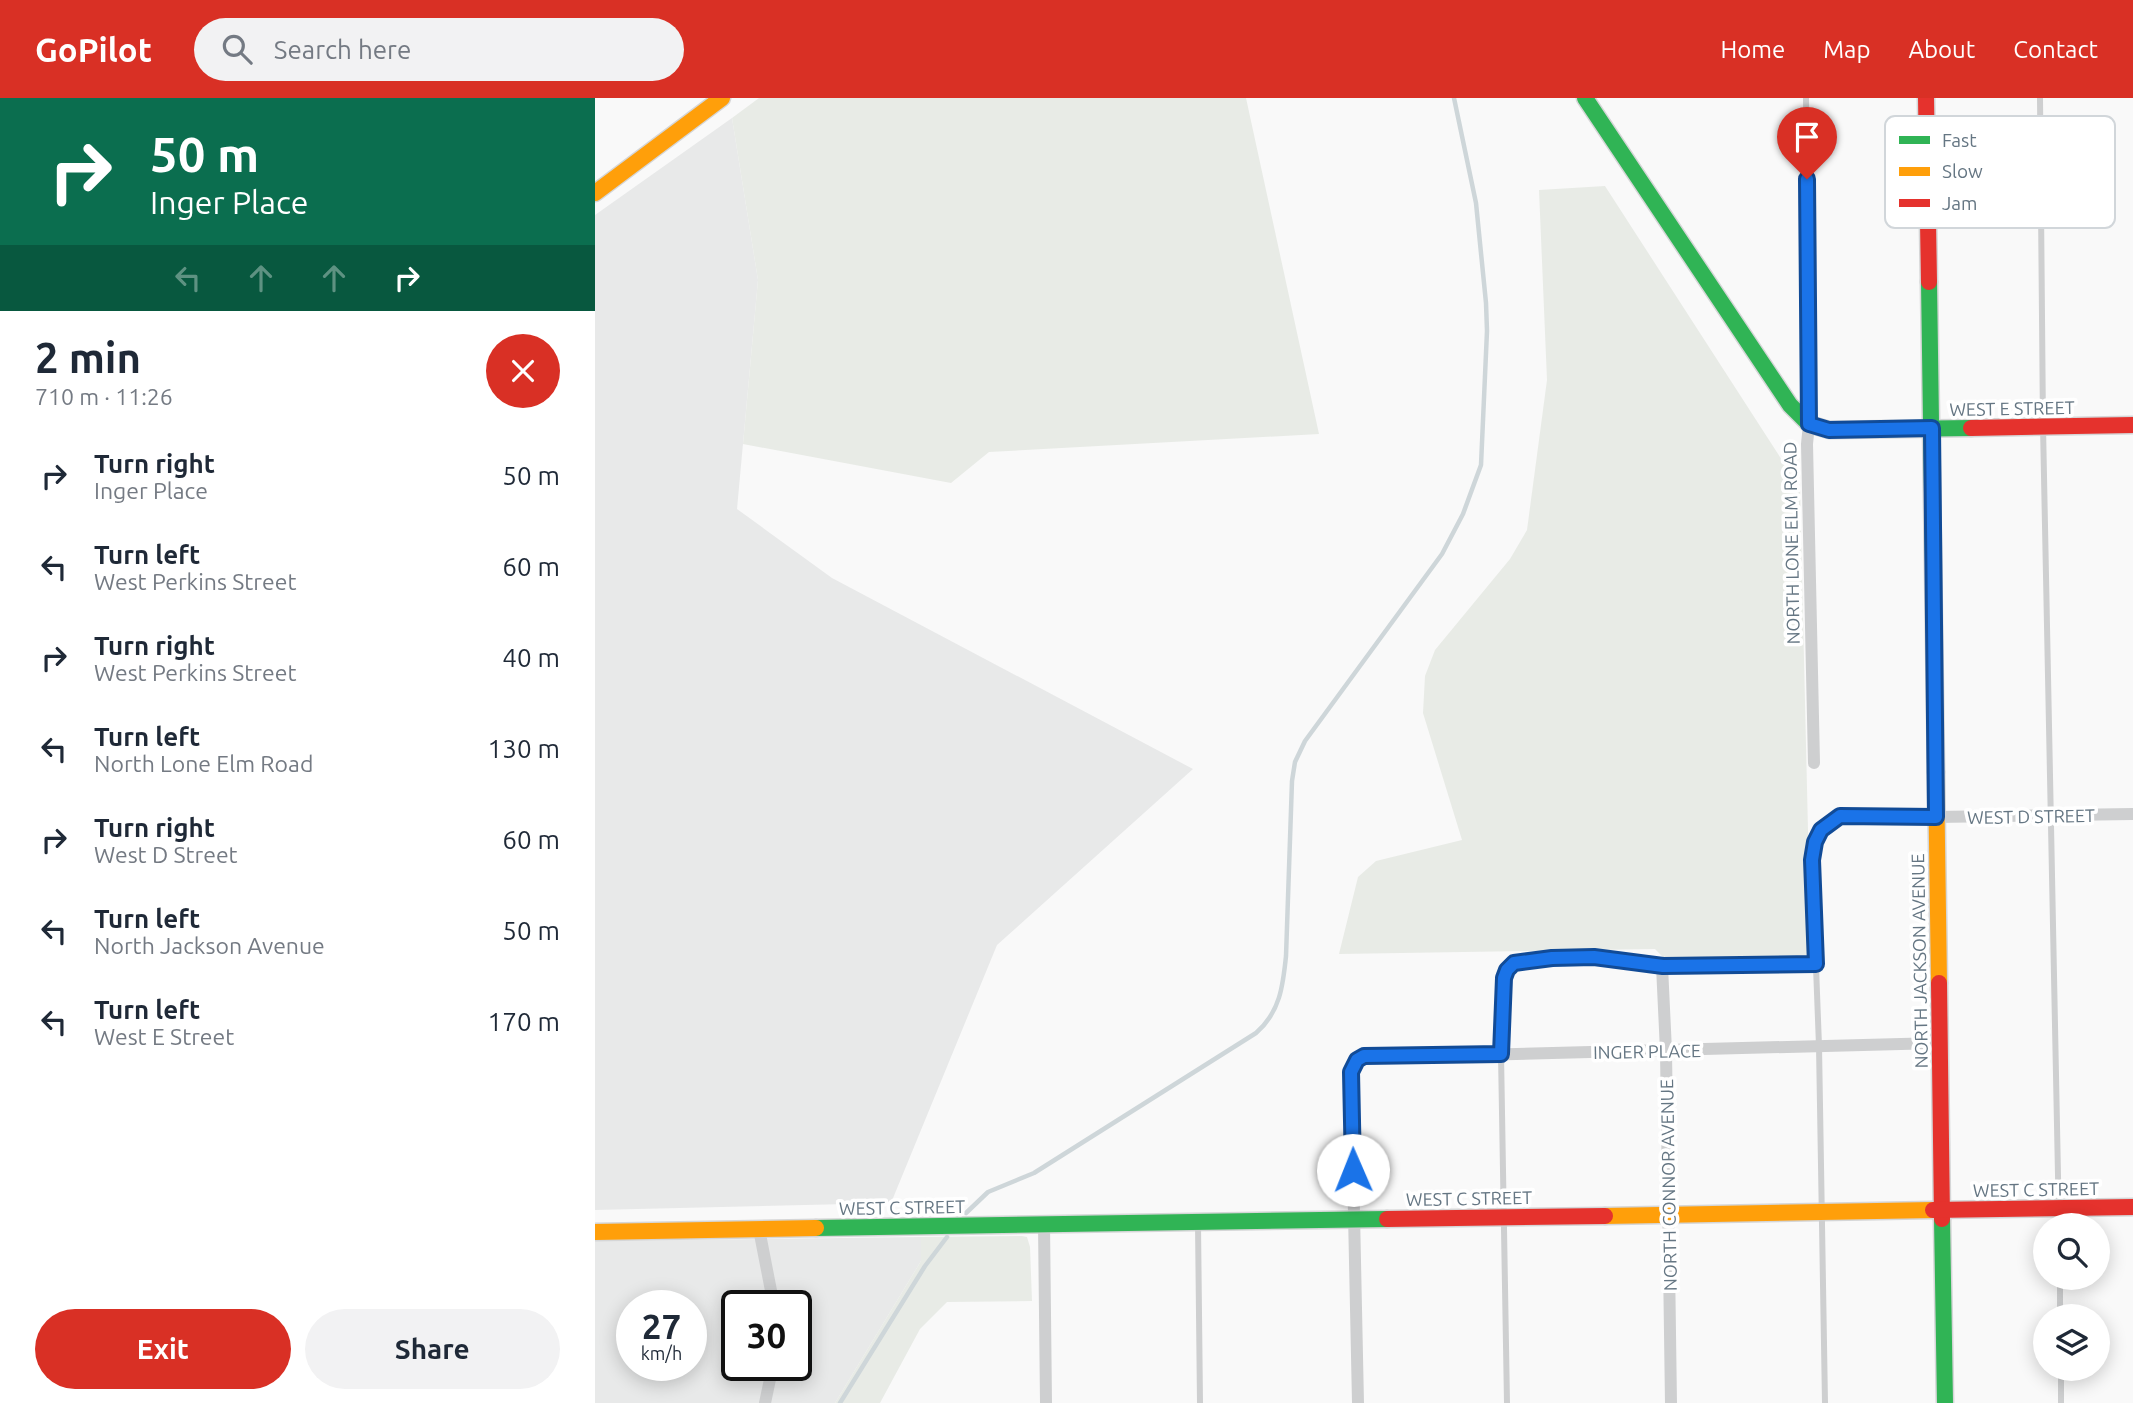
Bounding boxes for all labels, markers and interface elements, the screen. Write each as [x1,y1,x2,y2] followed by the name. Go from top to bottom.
[194,18,684,81] search box
[218,30,256,68] icon: search
[35,31,152,68] text: GoPilot
[274,35,411,64] text: Search here
[1720,36,1785,63] text: Home
[1823,36,1870,63] text: Map
[1908,36,1975,63] text: About
[2013,36,2098,63] text: Contact
[1777,107,1837,179] pin
[1885,116,2115,228] legend
[1788,118,1826,156] icon: arrive
[35,126,126,217] icon: right
[150,126,259,181] text: 50 m
[1942,129,1977,151] text: Fast
[1942,160,1983,182] text: Slow
[150,184,308,220] text: Inger Place
[1942,192,1978,214] text: Jam
[169,259,207,297] icon: left
[242,259,280,297] icon: ahead
[315,259,353,297] icon: ahead
[388,259,426,297] icon: right
[35,334,141,381] text: 2 min
[486,334,560,408] button: close
[35,384,173,409] text: 710 m · 11:26
[1949,397,2075,419] street label: WEST E STREET
[1779,441,1803,645] street label: NORTH LONE ELM ROAD
[94,449,215,478] text: Turn right
[35,457,73,495] icon: right
[502,461,560,490] text: 50 m
[94,478,208,503] text: Inger Place
[94,540,200,569] text: Turn left
[35,548,73,586] icon: left
[502,552,560,581] text: 60 m
[94,569,296,594] text: West Perkins Street
[94,631,215,660] text: Turn right
[35,639,73,677] icon: right
[502,643,560,672] text: 40 m
[94,660,296,685] text: West Perkins Street
[94,722,200,751] text: Turn left
[35,730,73,768] icon: left
[488,734,560,763] text: 130 m
[94,751,313,776] text: North Lone Elm Road
[1967,805,2095,827] street label: WEST D STREET
[94,813,215,842] text: Turn right
[35,821,73,859] icon: right
[502,825,560,854] text: 60 m
[94,842,238,867] text: West D Street
[1907,853,1931,1069] street label: NORTH JACKSON AVENUE
[94,904,200,933] text: Turn left
[35,912,73,950] icon: left
[502,916,560,945] text: 50 m
[94,933,325,958] text: North Jackson Avenue
[94,995,200,1024] text: Turn left
[35,1003,73,1041] icon: left
[488,1007,560,1036] text: 170 m
[94,1024,234,1049] text: West E Street
[1593,1040,1701,1062] street label: INGER PLACE
[1656,1079,1680,1291] street label: NORTH CONNOR AVENUE
[1316,1133,1390,1207] position arrow
[1973,1178,2099,1200] street label: WEST C STREET
[1406,1187,1532,1209] street label: WEST C STREET
[839,1196,965,1218] street label: WEST C STREET
[2033,1213,2110,1381] map controls
[2033,1213,2110,1290] button: search
[721,1290,812,1381] speed limit sign: 30
[2033,1304,2110,1381] button: layers
[642,1306,681,1346] text: 27
[35,1309,291,1389] button: Exit
[305,1309,560,1389] button: Share
[641,1343,682,1363] text: km/h

